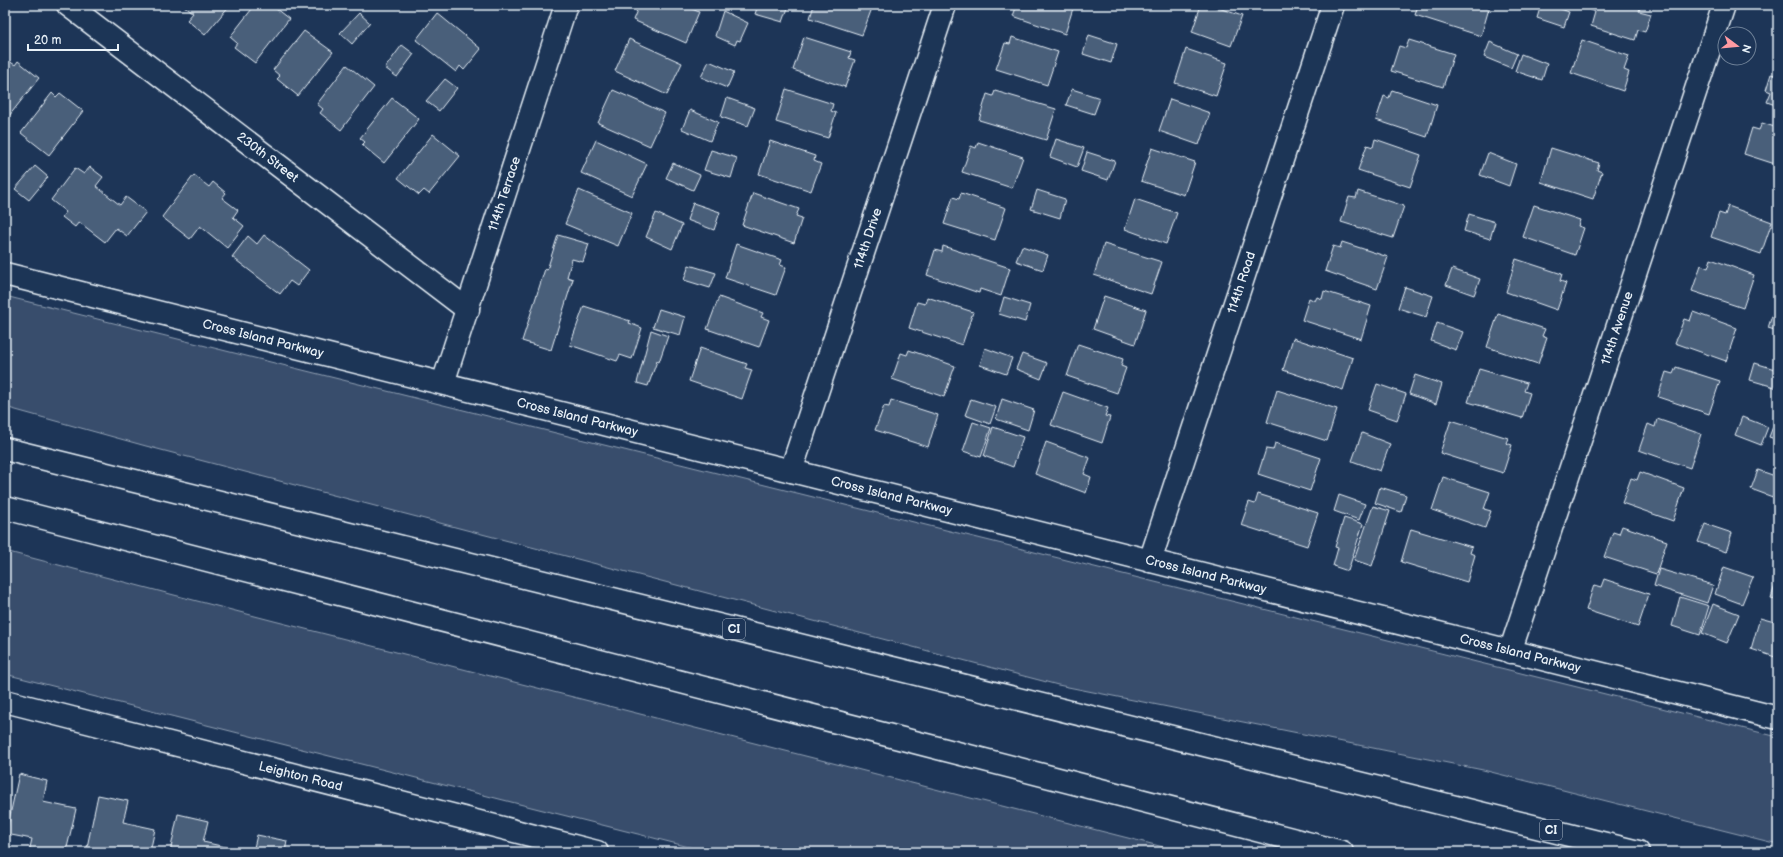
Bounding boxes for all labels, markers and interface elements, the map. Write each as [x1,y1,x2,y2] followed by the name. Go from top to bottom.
[28,26,118,52] scale bar
[1717,26,1757,66] north arrow
[34,33,61,48] text: 20 m
[1739,43,1754,54] text: N
[234,129,302,186] street label: 230th Street
[485,154,524,233] street label: 114th Terrace
[850,206,885,271] street label: 114th Drive
[1224,250,1259,316] street label: 114th Road
[1597,289,1637,367] street label: 114th Avenue
[201,316,325,362] street label: Cross Island Parkway
[515,394,640,440] street label: Cross Island Parkway
[829,473,954,519] street label: Cross Island Parkway
[1144,552,1268,598] street label: Cross Island Parkway
[723,619,745,639] road number: CI
[1458,631,1583,676] street label: Cross Island Parkway
[257,758,344,795] street label: Leighton Road
[1540,820,1562,840] road number: CI

